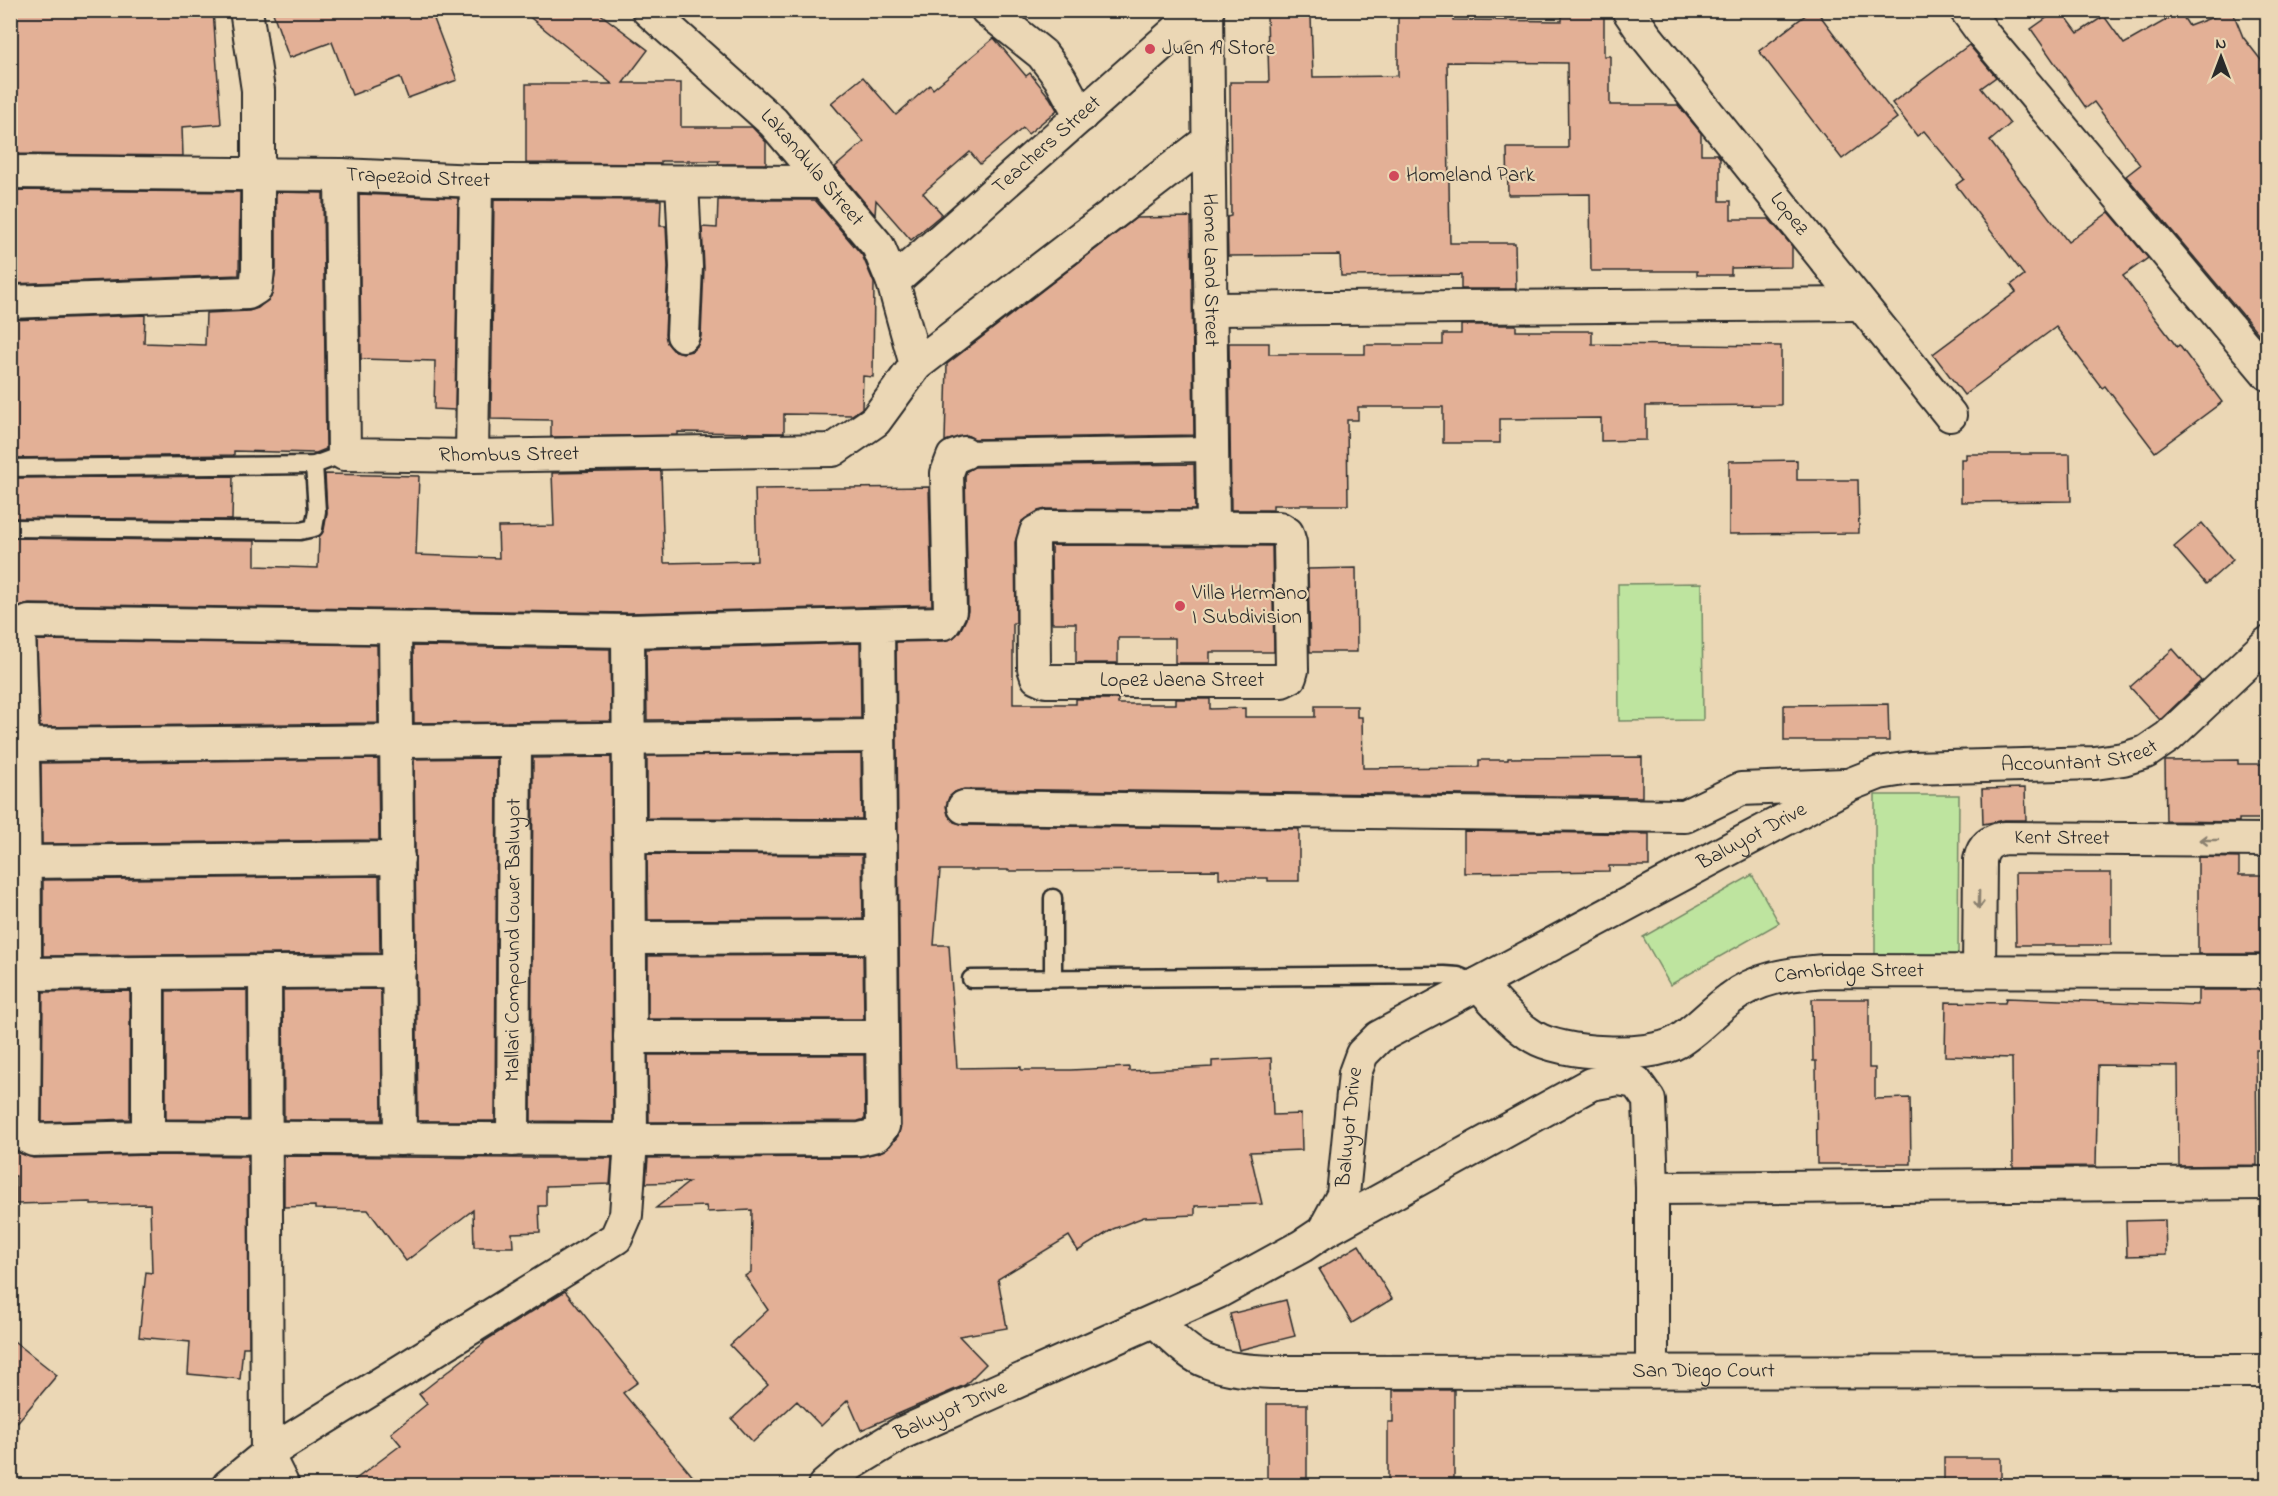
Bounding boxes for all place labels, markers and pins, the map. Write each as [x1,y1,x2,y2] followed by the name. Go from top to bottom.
[1162,34,1275,64] place label: Juen 19 Store
[1143,42,1157,56] marker: Juen 19 Store
[1406,161,1536,191] place label: Homeland Park
[1387,169,1401,183] marker: Homeland Park
[1191,579,1307,633] place label: Villa Hermano I Subdivision
[1173,599,1187,613] marker: Villa Hermano I Subdivision

